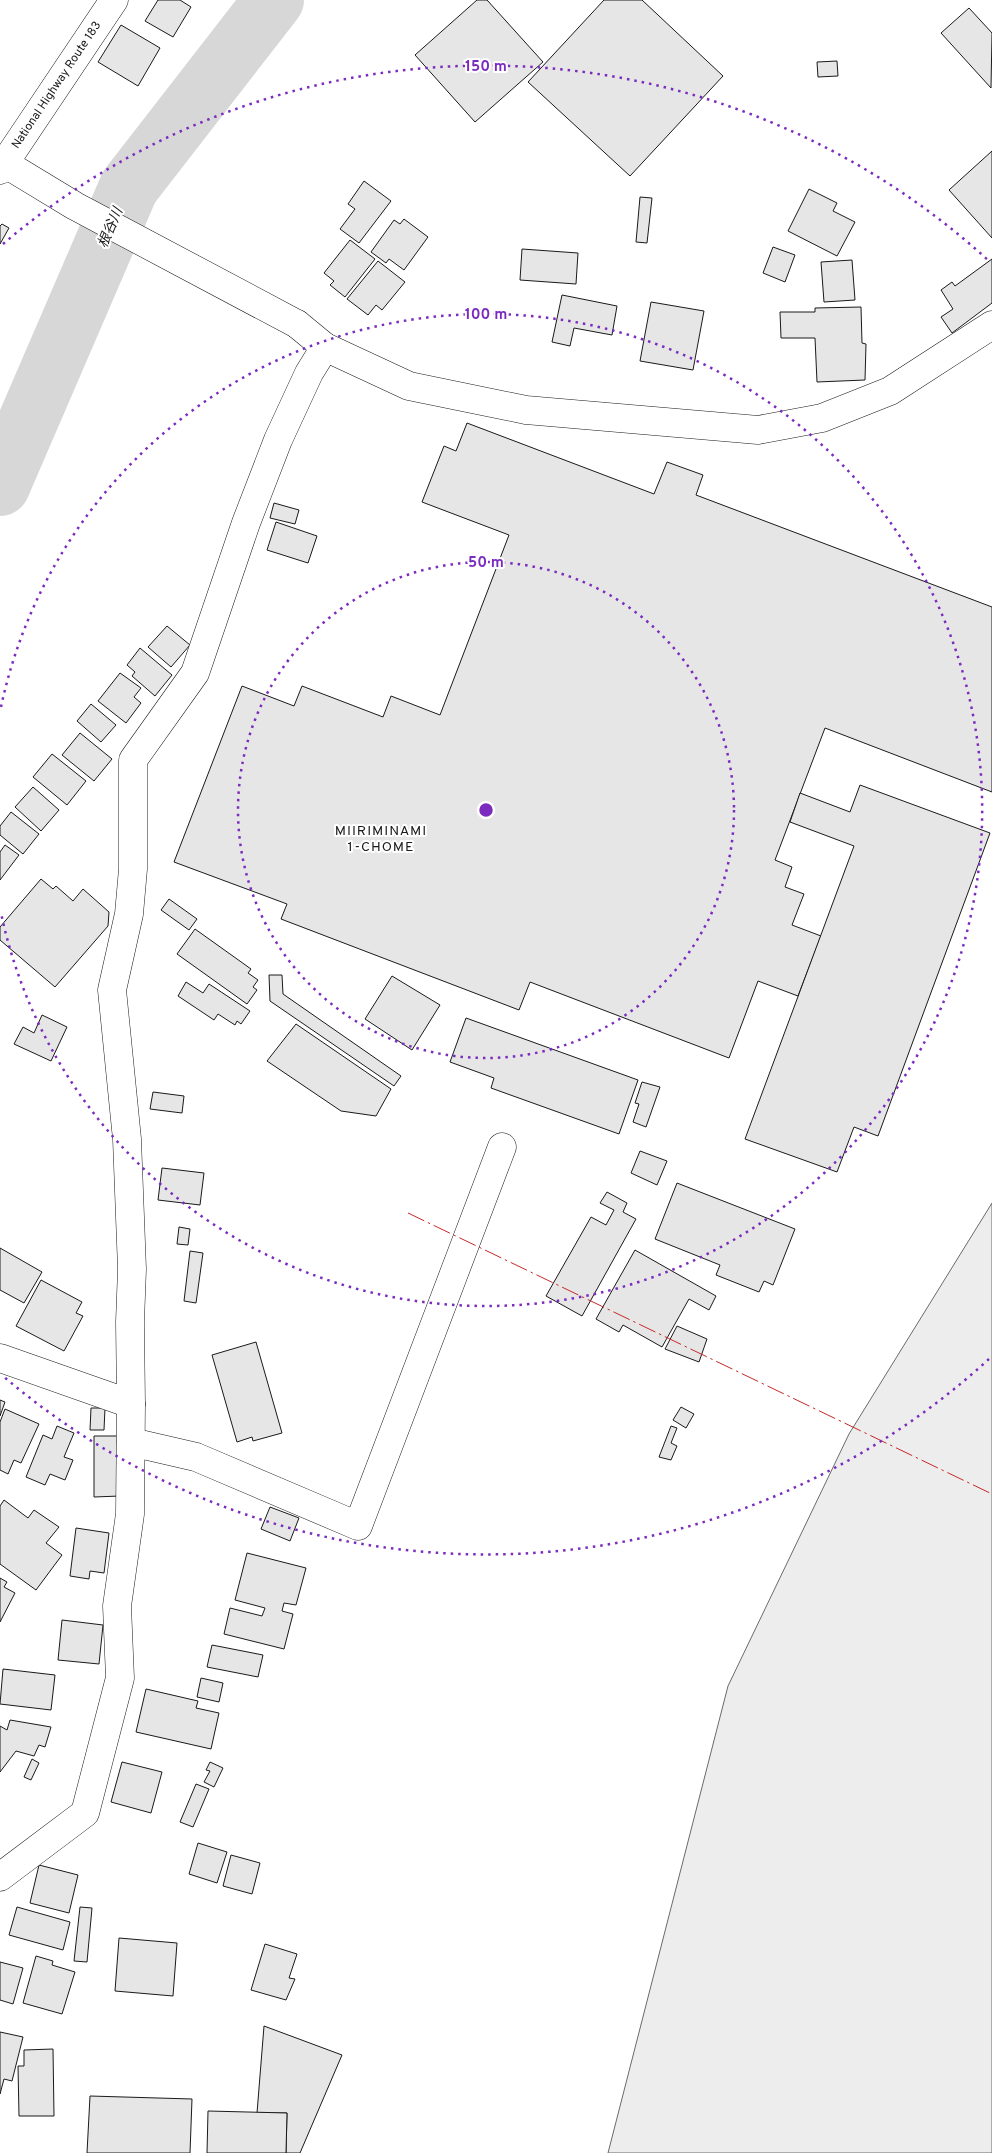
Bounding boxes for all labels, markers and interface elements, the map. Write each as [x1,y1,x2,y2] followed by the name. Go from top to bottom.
[8,18,105,152] street label: National Highway Route 183
[465,58,507,77] text: 150 m
[95,204,128,251] water label: 根谷川
[465,306,507,325] text: 100 m
[468,554,504,573] text: 50 m
[477,801,495,819] centre of rings
[335,823,427,856] district label: MIIRIMINAMI 1-CHOME

